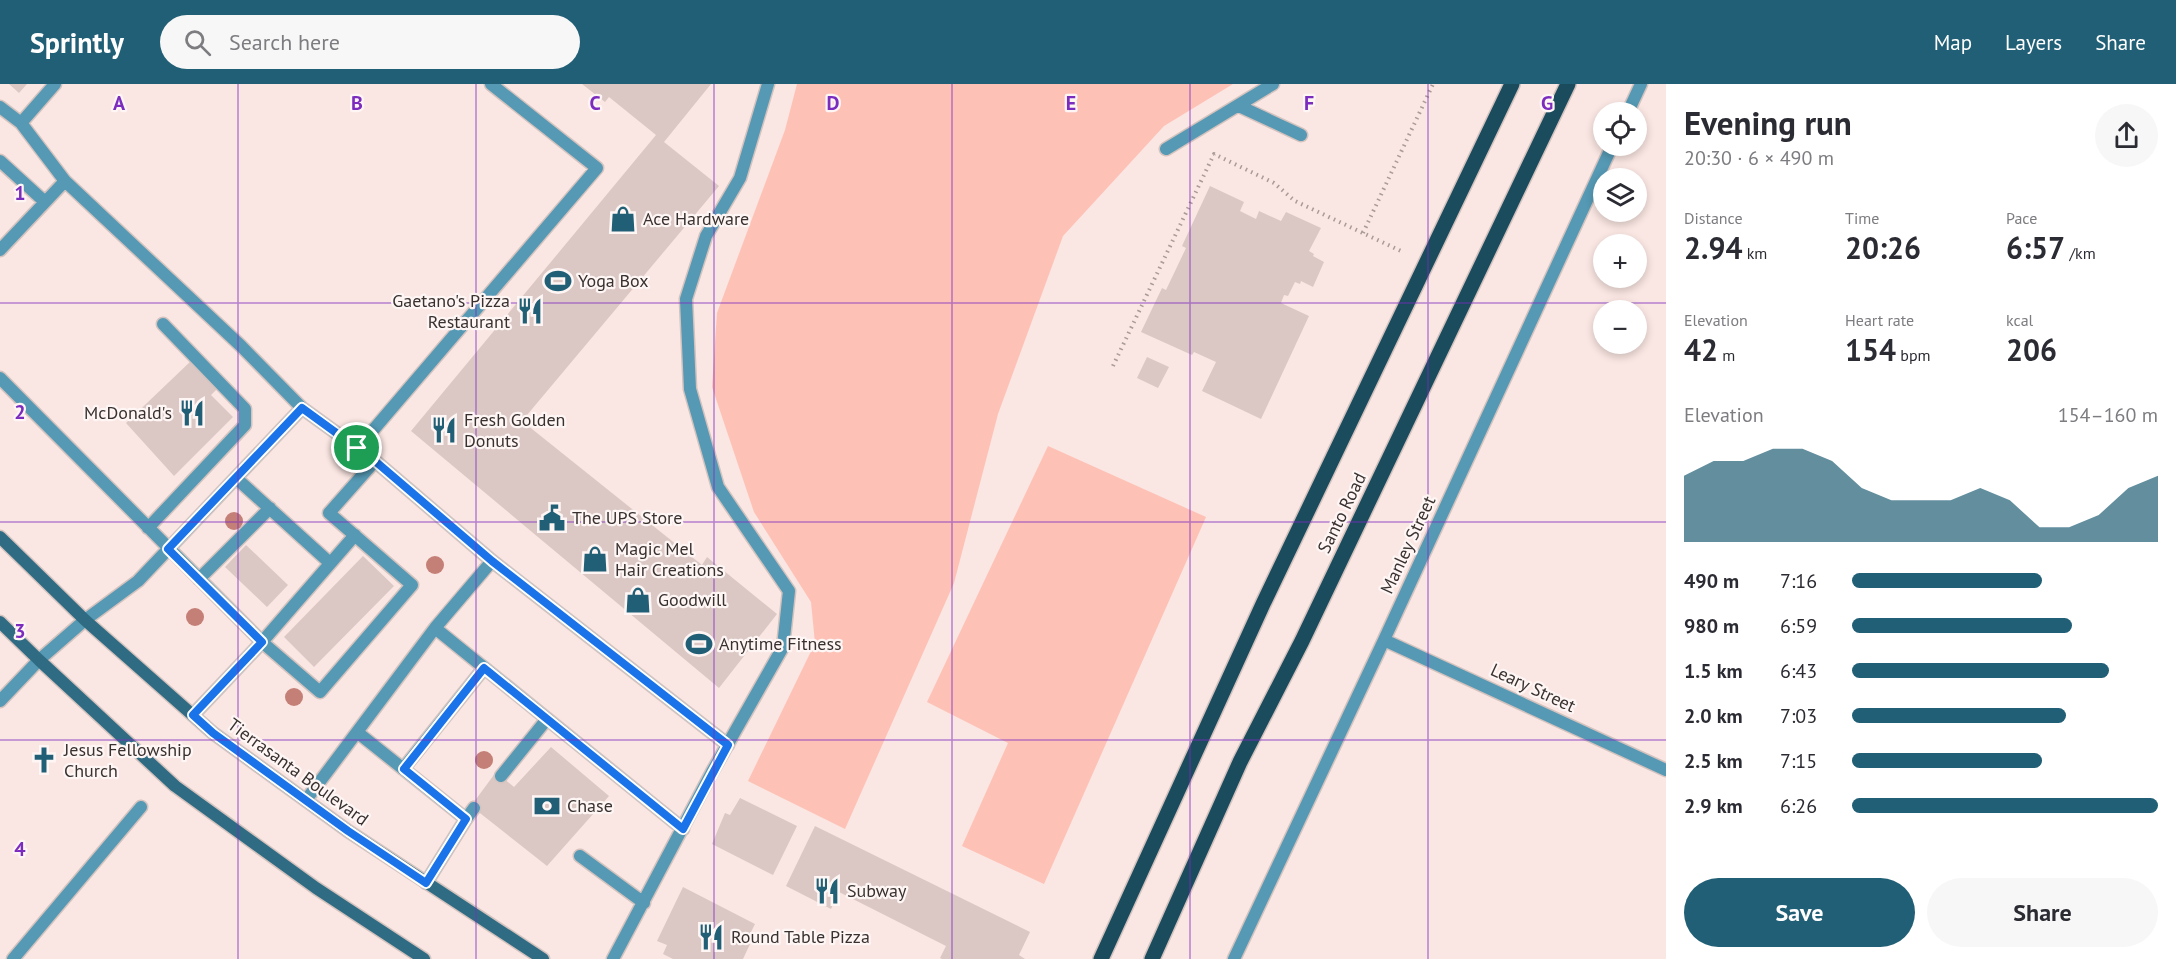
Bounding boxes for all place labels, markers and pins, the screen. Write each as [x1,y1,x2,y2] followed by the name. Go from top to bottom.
[608,204,638,234] shop icon: Ace Hardware
[643,207,749,230] place label: Ace Hardware
[543,266,573,296] sports icon: Yoga Box
[578,269,649,292] place label: Yoga Box
[392,289,510,333] place label: Gaetano's Pizza Restaurant
[515,296,545,326] restaurant icon: Gaetano's Pizza Restaurant
[177,398,207,428] restaurant icon: McDonald's
[84,401,172,424] place label: McDonald's
[464,408,565,452] place label: Fresh Golden Donuts
[429,415,459,445] restaurant icon: Fresh Golden Donuts
[331,422,382,473] pin
[537,503,567,533] public building icon: The UPS Store
[572,506,682,529] place label: The UPS Store
[615,537,724,581] place label: Magic Mel Hair Creations
[580,544,610,574] shop icon: Magic Mel Hair Creations
[623,585,653,615] shop icon: Goodwill
[658,588,727,611] place label: Goodwill
[684,629,714,659] sports icon: Anytime Fitness
[719,632,842,655] place label: Anytime Fitness
[63,738,192,782] place label: Jesus Fellowship Church
[29,745,59,775] church icon: Jesus Fellowship Church
[532,791,562,821] bank icon: Chase
[567,794,613,817] place label: Chase
[812,876,842,906] restaurant icon: Subway
[847,879,907,902] place label: Subway
[696,922,726,952] restaurant icon: Round Table Pizza
[731,925,870,948] place label: Round Table Pizza

